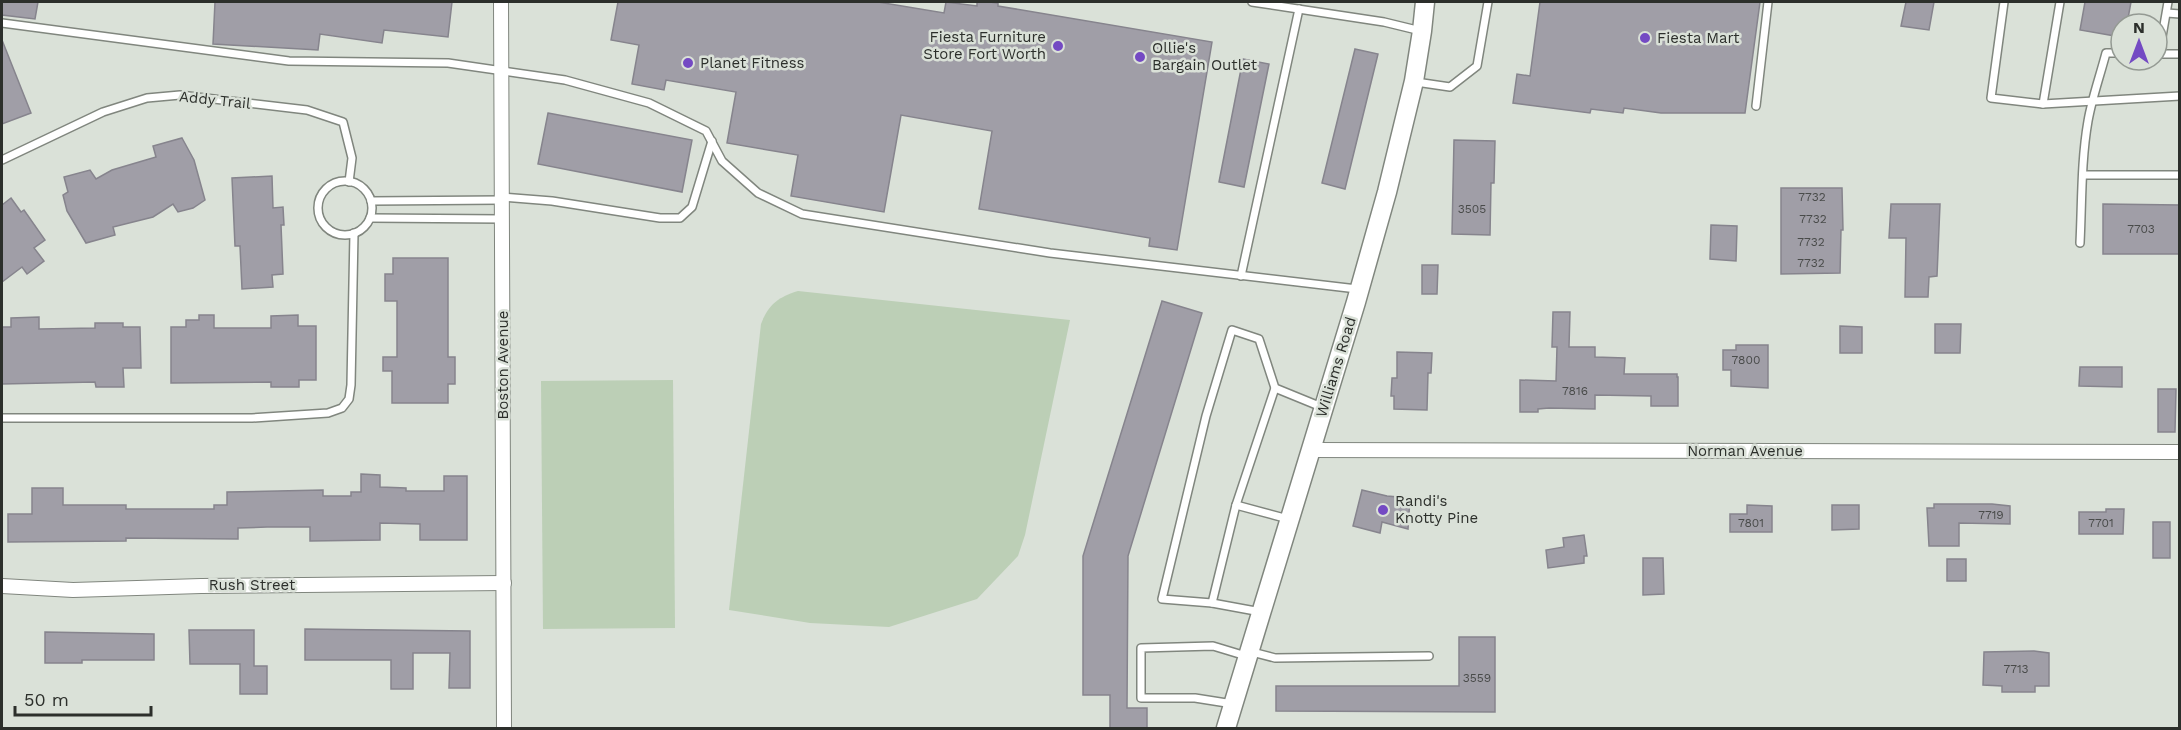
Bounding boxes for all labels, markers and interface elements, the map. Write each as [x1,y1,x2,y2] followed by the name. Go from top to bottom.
[2109,12,2169,72] north arrow
[2133,18,2145,37] text: N
[923,28,1046,63] place label: Fiesta Furniture Store Fort Worth
[1657,29,1740,47] place label: Fiesta Mart
[1638,31,1652,45] marker: Fiesta Mart
[1051,39,1065,53] marker: Fiesta Furniture Store Fort Worth
[1152,39,1258,74] place label: Ollie's Bargain Outlet
[1133,50,1147,64] marker: Ollie's Bargain Outlet
[700,54,805,72] place label: Planet Fitness
[681,56,695,70] marker: Planet Fitness
[178,87,252,113] street label: Addy Trail
[1798,190,1826,204] house number: 7732
[1458,202,1486,216] house number: 3505
[1799,212,1827,226] house number: 7732
[2127,222,2155,236] house number: 7703
[1797,235,1825,249] house number: 7732
[1797,256,1825,270] house number: 7732
[494,311,512,419] street label: Boston Avenue
[1312,315,1360,419] street label: Williams Road
[1732,353,1760,367] house number: 7800
[1562,384,1588,398] house number: 7816
[1687,442,1803,460] street label: Norman Avenue
[1395,492,1478,527] place label: Randi's Knotty Pine
[1376,503,1390,517] marker: Randi's Knotty Pine
[1978,508,2004,522] house number: 7719
[1738,516,1764,530] house number: 7801
[2088,516,2114,530] house number: 7701
[209,576,296,594] street label: Rush Street
[2003,662,2029,676] house number: 7713
[1463,671,1491,685] house number: 3559
[15,679,152,717] scale bar
[24,689,69,710] text: 50 m

